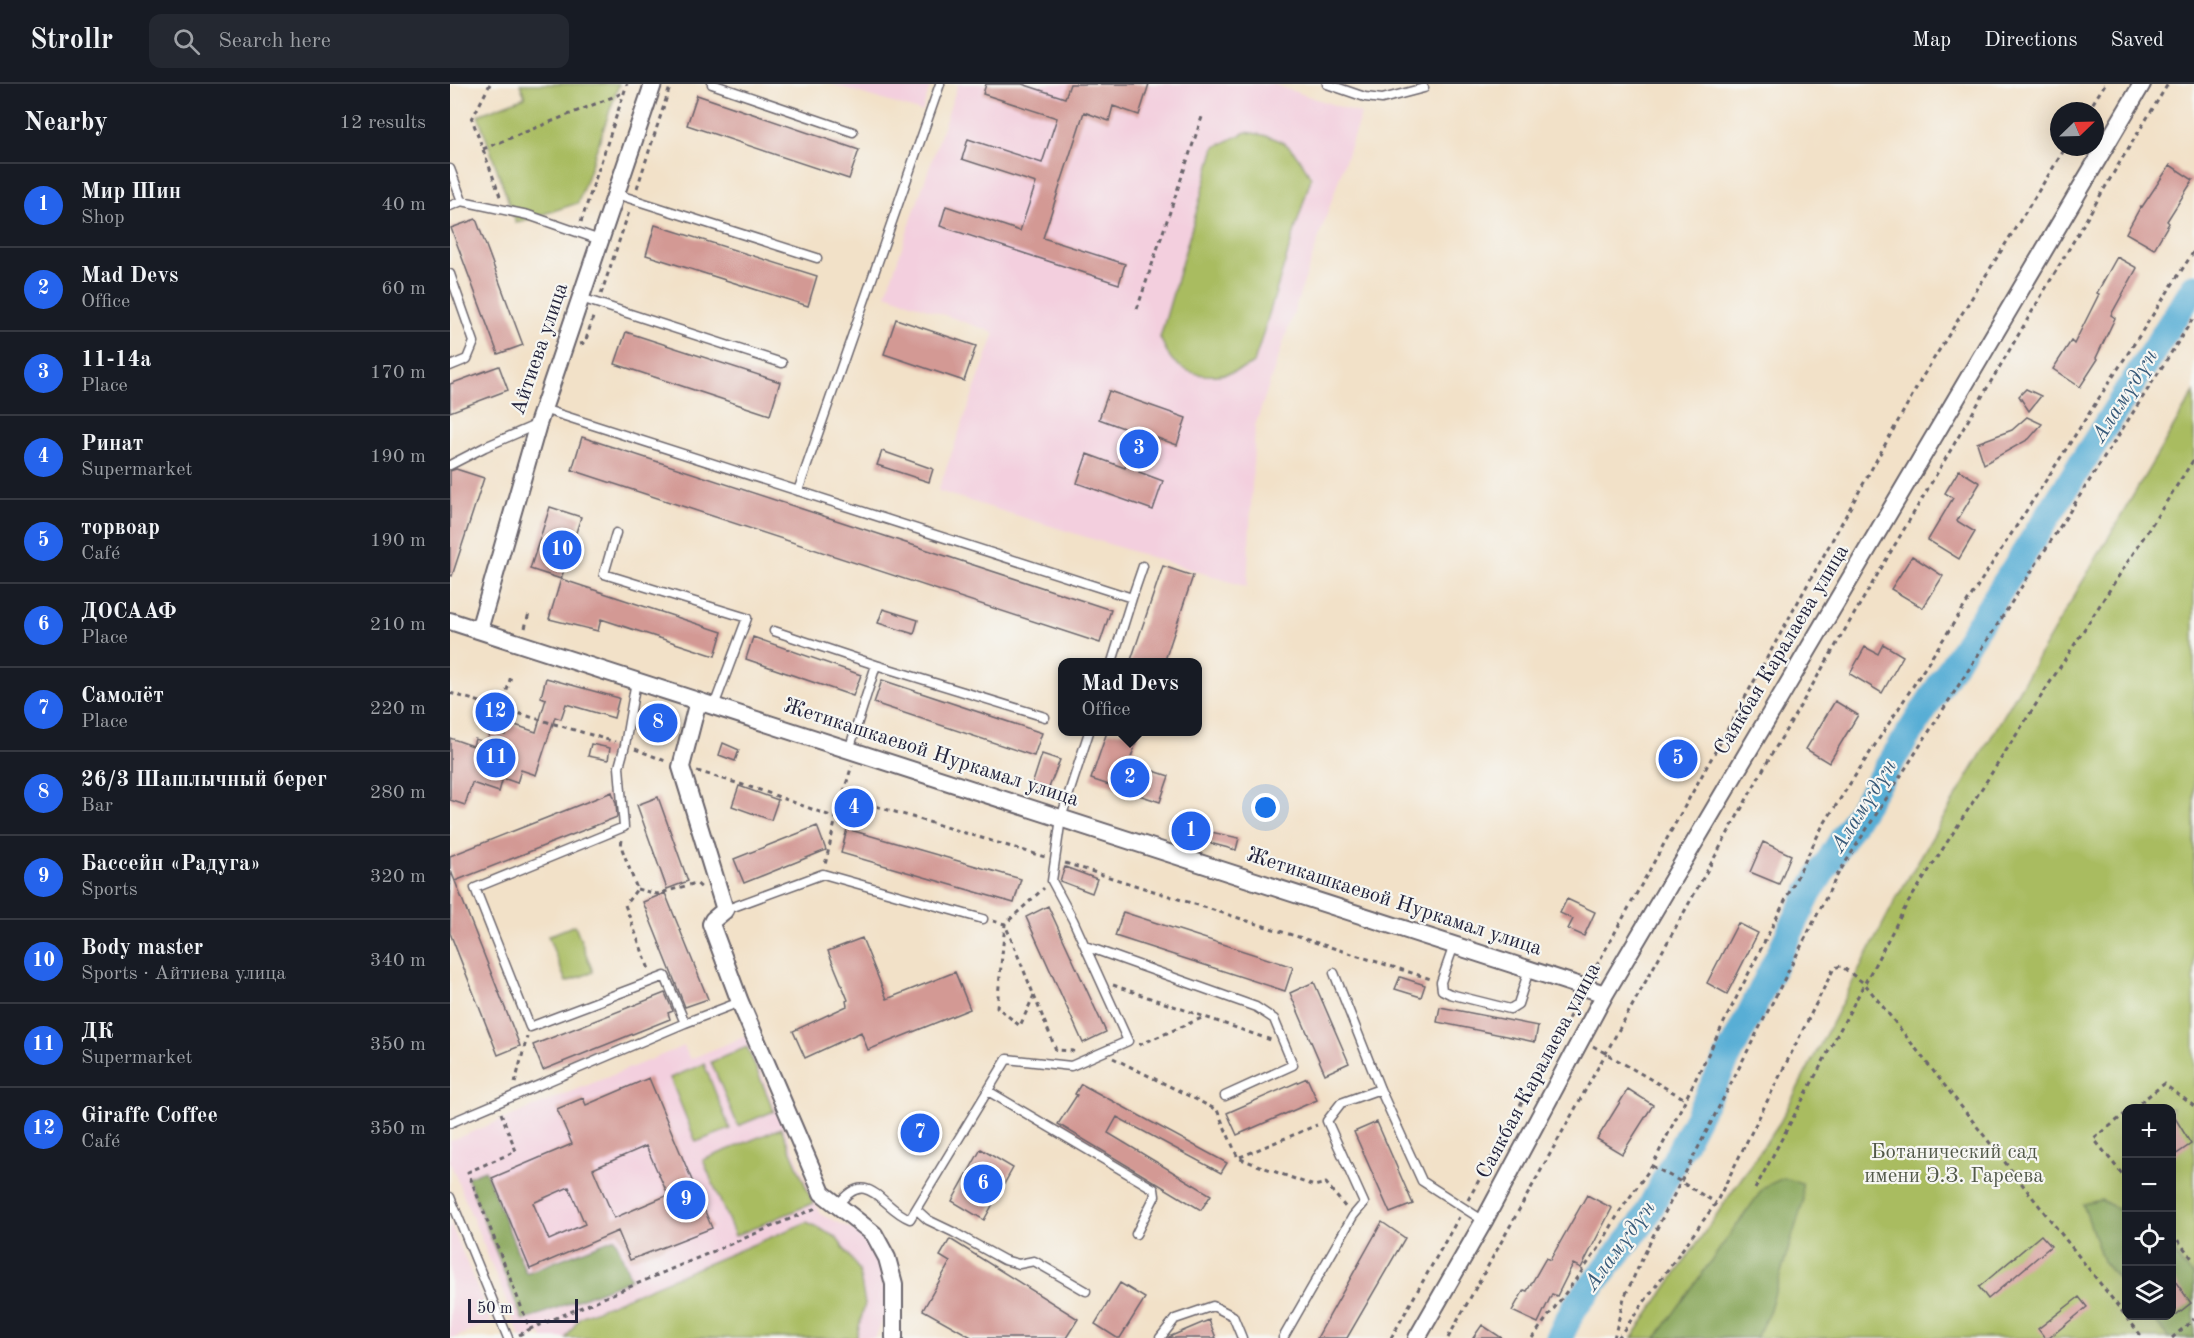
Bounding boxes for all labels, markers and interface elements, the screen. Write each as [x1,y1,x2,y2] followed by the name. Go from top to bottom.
[149,14,569,68] search box
[170,25,203,58] icon: search
[30,27,113,55] text: Strollr
[218,30,331,52] text: Search here
[1912,30,1951,51] text: Map
[1984,30,2078,51] text: Directions
[2111,30,2164,51] text: Saved
[2050,102,2104,156] north arrow
[24,110,108,136] text: Nearby
[339,113,426,133] text: 12 results
[81,181,181,203] text: Мир Шин
[38,195,49,215] text: 1
[381,195,426,215] text: 40 m
[81,208,125,228] text: Shop
[81,265,179,287] text: Mad Devs
[38,279,49,299] text: 2
[381,279,426,299] text: 60 m
[508,280,572,418] street label: Айтиева улица
[81,292,130,312] text: Office
[2087,345,2162,447] water label: Аламүдүн
[81,349,151,371] text: 11-14а
[38,363,49,383] text: 3
[370,363,426,383] text: 170 m
[81,376,128,396] text: Place
[1120,426,1158,472] pin: 3
[81,433,143,455] text: Ринат
[38,447,49,467] text: 4
[370,447,426,467] text: 190 m
[81,460,192,480] text: Supermarket
[81,517,160,539] text: торвоар
[542,528,582,572] pin: 10
[38,531,49,551] text: 5
[370,531,426,551] text: 190 m
[1711,541,1853,759] street label: Саякбая Каралаева улица
[81,544,120,564] text: Café
[81,601,177,623] text: ДОСААФ
[38,615,49,635] text: 6
[370,615,426,635] text: 210 m
[81,628,128,648] text: Place
[1058,658,1202,736] popup
[1081,673,1179,695] text: Mad Devs
[81,685,164,707] text: Самолёт
[476,690,514,734] pin: 12
[781,695,1081,811] street label: Жетикашкаевой Нуркамал улица
[38,699,49,719] text: 7
[370,699,426,719] text: 220 m
[638,700,678,746] pin: 8
[1081,700,1130,720] text: Office
[81,712,128,732] text: Place
[476,736,516,780] pin: 11
[1658,736,1698,782] pin: 5
[1826,755,1901,857] water label: Аламүдүн
[1110,756,1150,800] pin: 2
[81,769,327,791] text: 26/3 Шашлычный берег
[38,783,49,803] text: 8
[370,783,426,803] text: 280 m
[834,786,874,830] pin: 4
[1251,793,1280,822] your location
[81,796,113,816] text: Bar
[1172,808,1210,854] pin: 1
[1244,844,1544,960] street label: Жетикашкаевой Нуркамал улица
[81,853,261,875] text: Бассейн «Радуга»
[38,867,49,887] text: 9
[370,867,426,887] text: 320 m
[81,880,138,900] text: Sports
[81,937,203,959] text: Body master
[32,951,55,971] text: 10
[370,951,426,971] text: 340 m
[1473,960,1605,1182] street label: Саякбая Каралаева улица
[81,964,286,984] text: Sports · Айтиева улица
[81,1021,113,1043] text: ДК
[32,1035,55,1055] text: 11
[370,1035,426,1055] text: 350 m
[81,1048,192,1068] text: Supermarket
[2122,1104,2176,1320] map controls
[2122,1104,2176,1158] button: +
[81,1105,218,1127] text: Giraffe Coffee
[900,1110,940,1156] pin: 7
[32,1119,55,1139] text: 12
[370,1119,426,1139] text: 350 m
[81,1132,120,1152] text: Café
[1864,1142,2044,1187] park label: Ботанический сад имени Э.З. Гареева
[2122,1158,2176,1212] button: −
[964,1162,1002,1206] pin: 6
[666,1178,706,1222] pin: 9
[1580,1197,1660,1296] water label: Аламүдүн
[2122,1212,2176,1266] button: locate
[2122,1266,2176,1320] button: layers
[468,1296,578,1324] scale bar
[477,1301,513,1317] text: 50 m

